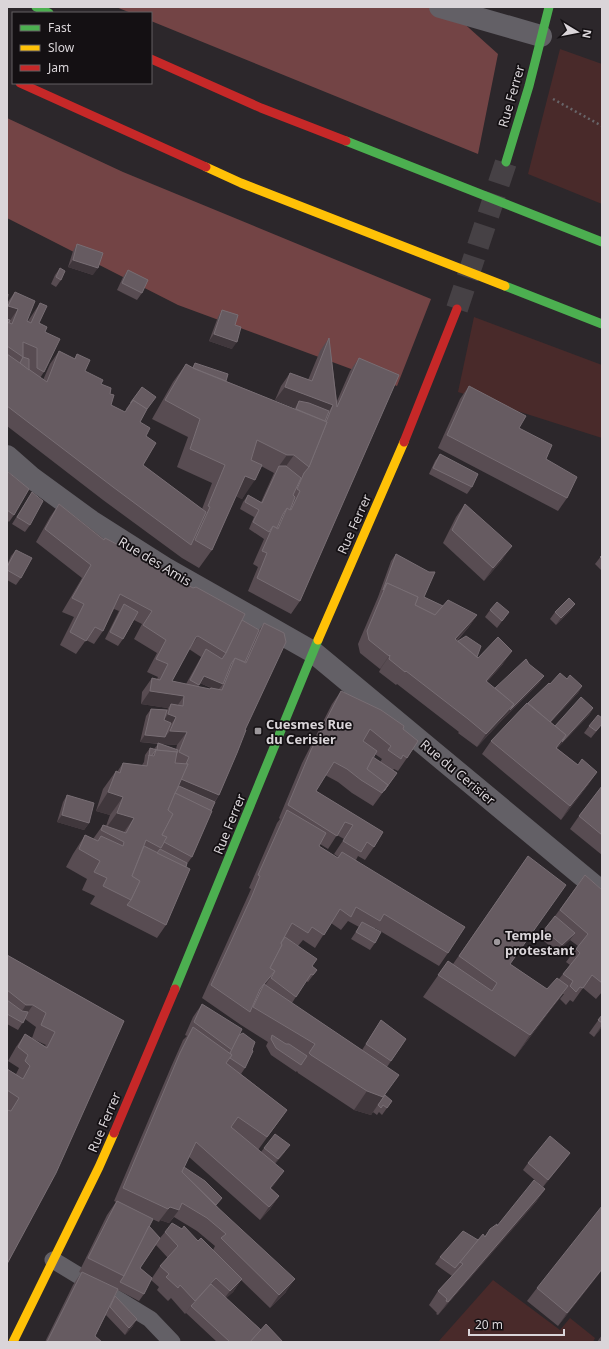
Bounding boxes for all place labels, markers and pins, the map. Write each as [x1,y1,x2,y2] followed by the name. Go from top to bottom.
[266,715,352,748] place label: Cuesmes Rue du Cerisier
[253,726,263,736] marker: Cuesmes Rue du Cerisier
[505,926,575,959] place label: Temple protestant
[492,937,502,947] marker: Temple protestant

